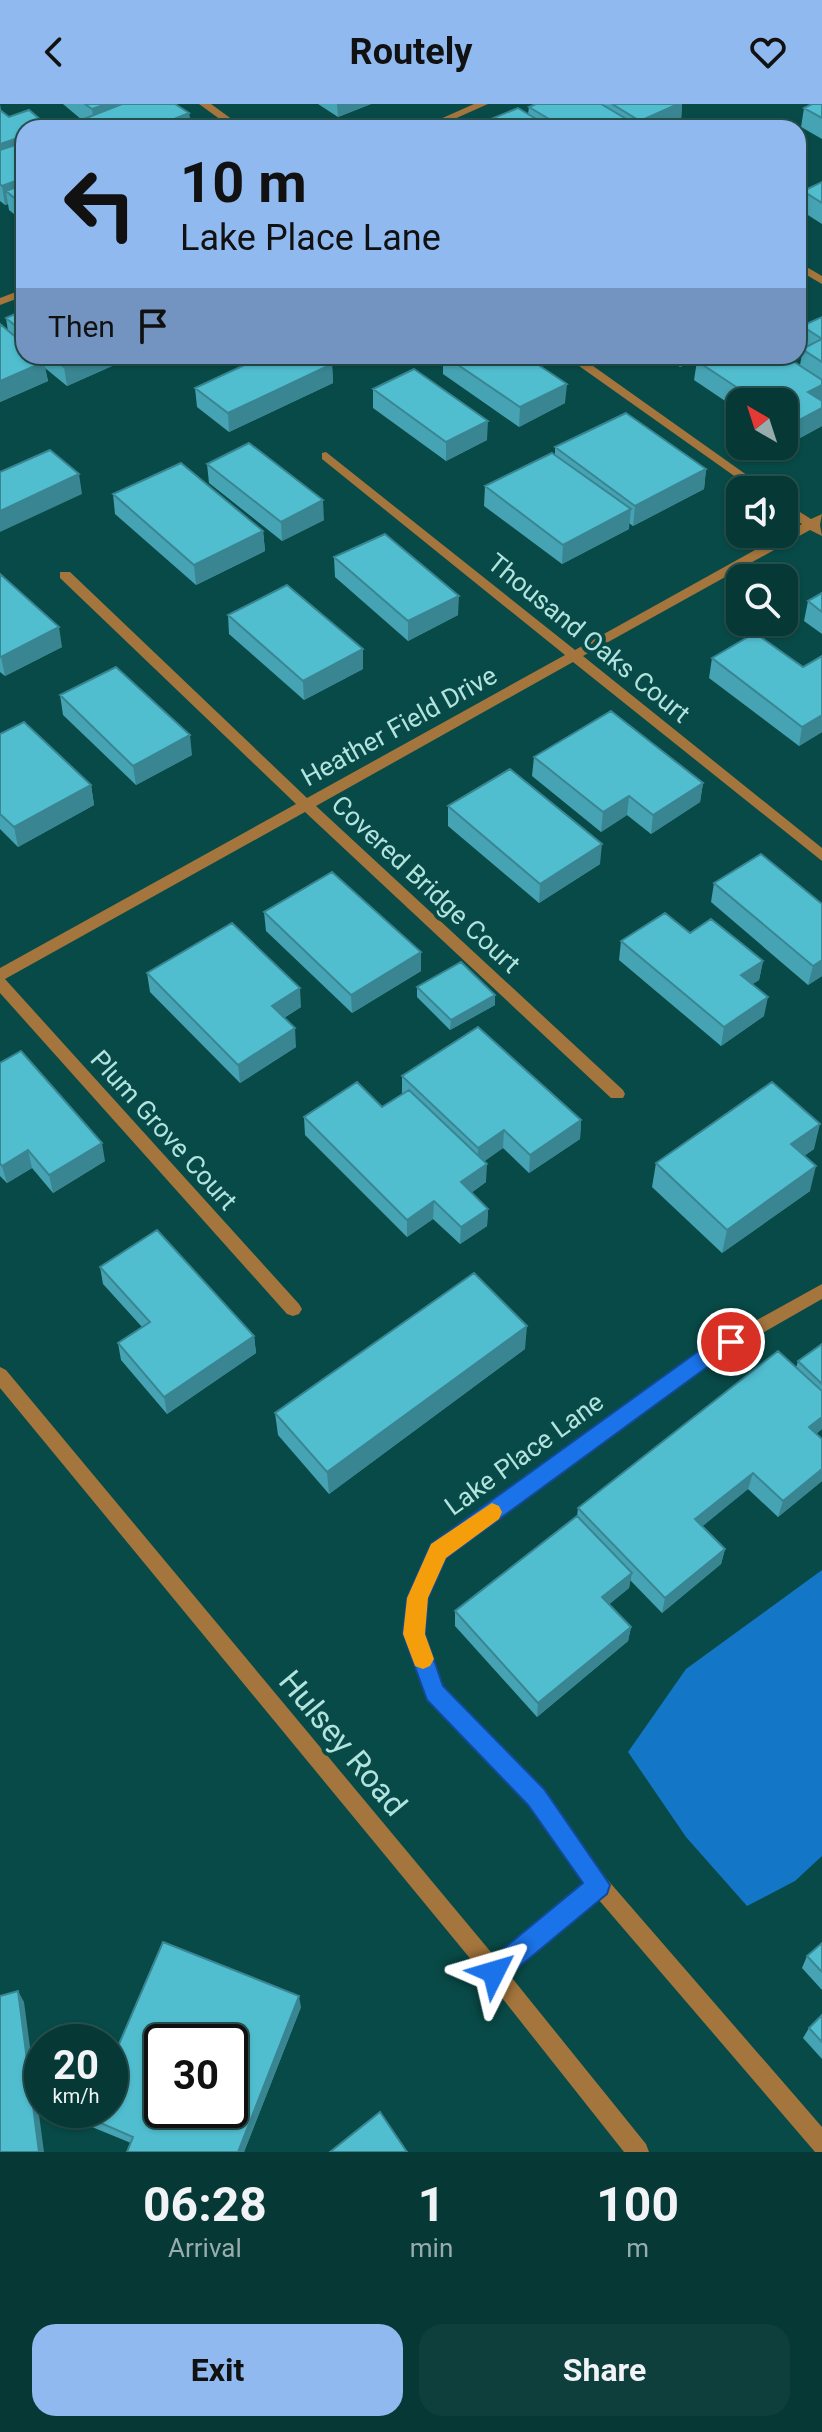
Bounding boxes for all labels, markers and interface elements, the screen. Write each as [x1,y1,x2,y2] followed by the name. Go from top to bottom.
[32,30,76,74] icon: back
[746,30,790,74] icon: heart
[350,31,472,73] text: Routely
[180,150,307,216] text: 10 m
[48,152,152,256] icon: left
[180,217,441,259] text: Lake Place Lane
[131,304,175,348] icon: arrive
[48,309,115,344] text: Then
[726,388,798,460] north arrow
[726,388,798,636] map controls
[726,476,798,548] button: sound
[482,547,696,729] street label: Thousand Oaks Court
[726,564,798,636] button: search
[296,660,502,792] street label: Heather Field Drive
[326,789,526,979] street label: Covered Bridge Court
[85,1044,243,1216] street label: Plum Grove Court
[697,1308,765,1376] pin
[709,1320,753,1364] icon: arrive
[439,1387,609,1521] street label: Lake Place Lane
[271,1663,415,1823] street label: Hulsey Road
[452,1930,536,2014] position arrow
[144,2024,248,2128] speed limit sign: 30
[53,2042,99,2089] text: 20
[53,2084,99,2108] text: km/h
[143,2176,267,2233] text: 06:28
[418,2176,445,2233] text: 1
[596,2176,679,2233] text: 100
[168,2233,242,2263] text: Arrival
[410,2233,453,2263] text: min
[626,2233,649,2263] text: m
[32,2324,403,2416] button: Exit
[419,2324,790,2416] button: Share

